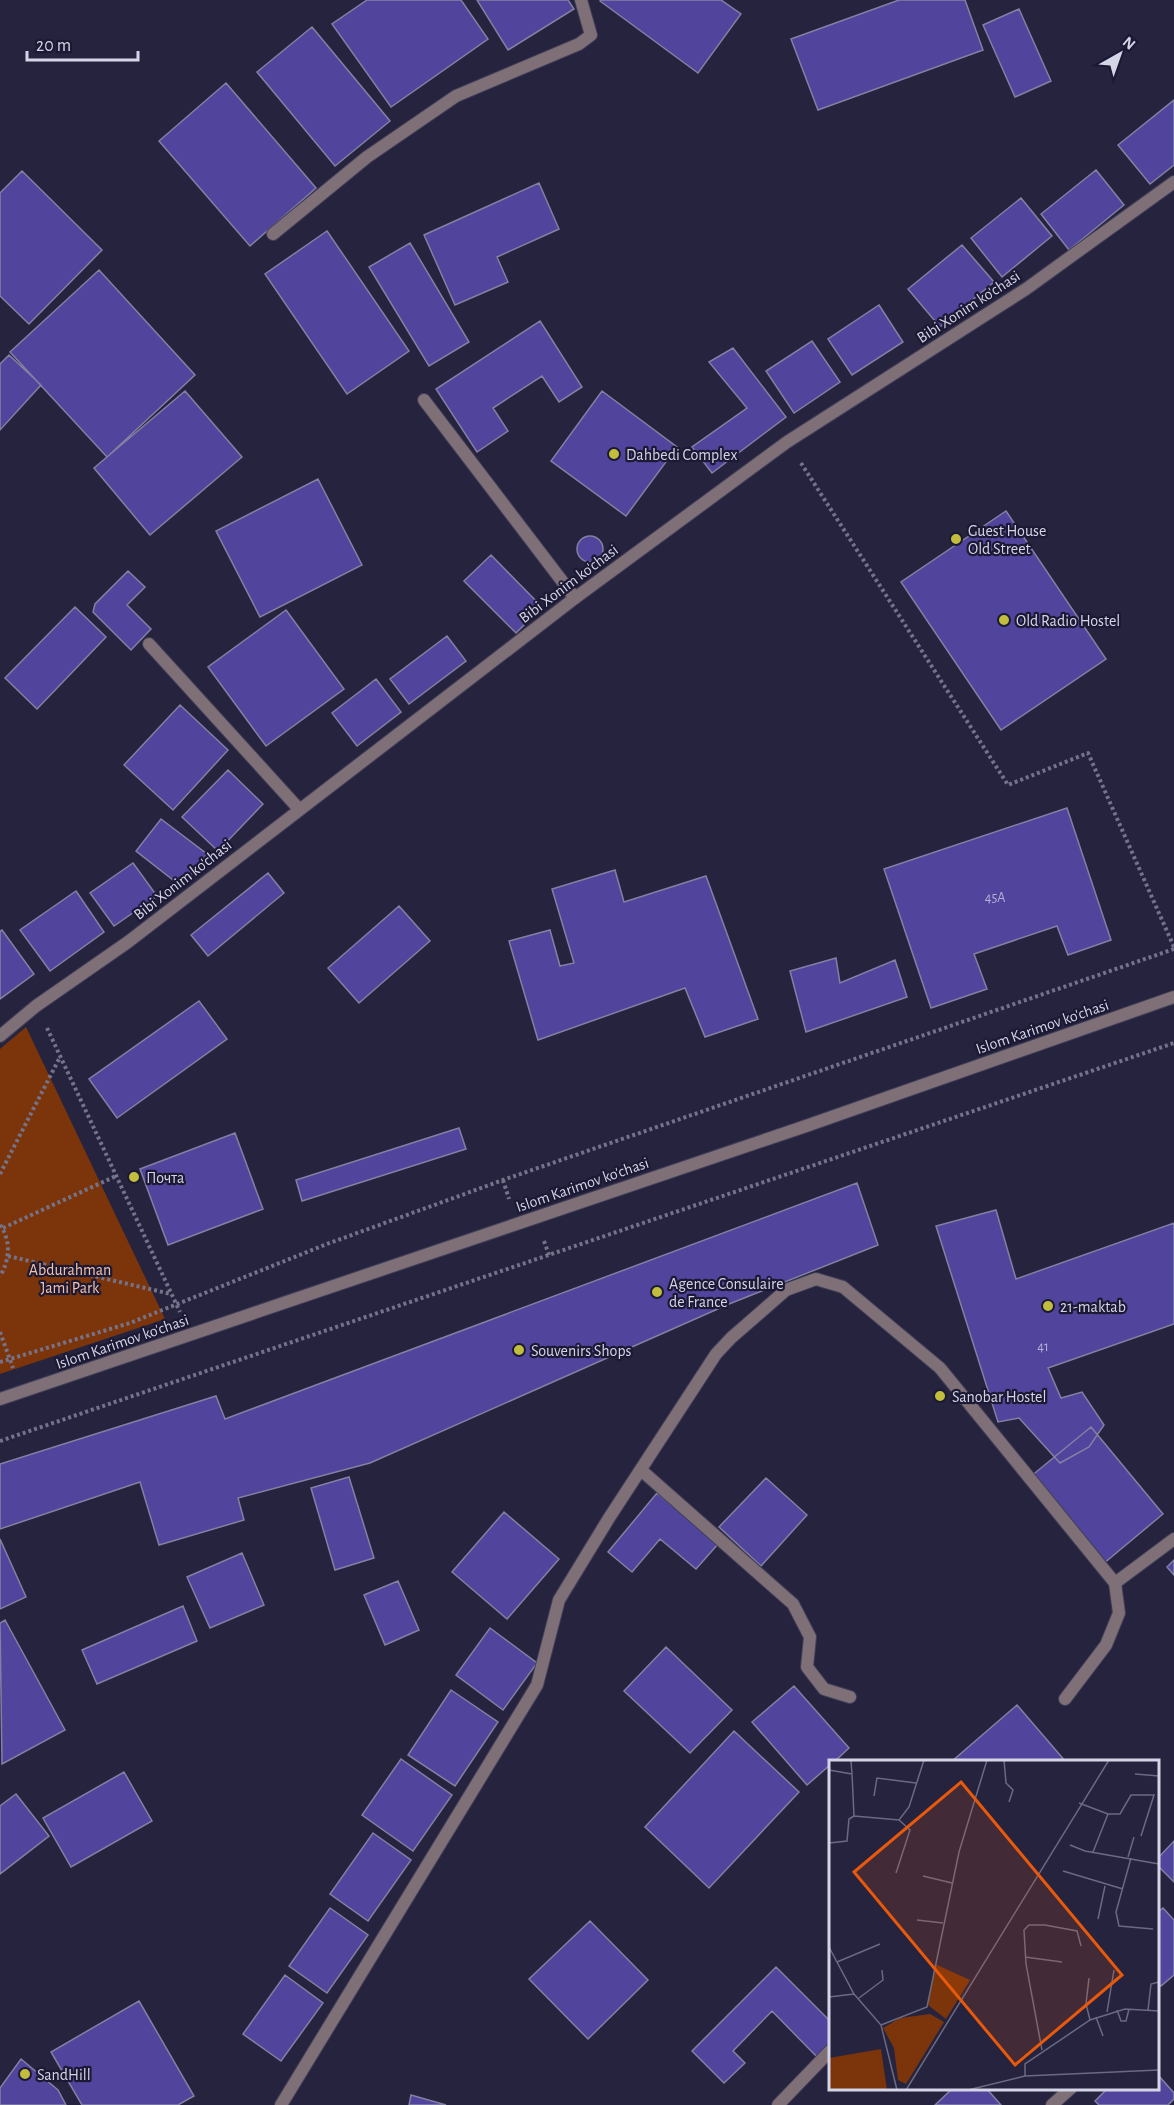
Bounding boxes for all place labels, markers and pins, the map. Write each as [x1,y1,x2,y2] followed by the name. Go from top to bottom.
[607,447,621,461] marker: Dahbedi Complex
[626,447,737,463] place label: Dahbedi Complex
[968,523,1046,557] place label: Guest House Old Street
[949,532,963,546] marker: Guest House Old Street
[997,613,1011,627] marker: Old Radio Hostel
[1016,613,1120,629] place label: Old Radio Hostel
[127,1170,141,1184] marker: Почта
[146,1170,184,1186] place label: Почта
[669,1276,784,1310] place label: Agence Consulaire de France
[650,1285,664,1299] marker: Agence Consulaire de France
[1041,1299,1055,1313] marker: 21-maktab
[1060,1299,1126,1315] place label: 21-maktab
[512,1343,526,1357] marker: Souvenirs Shops
[531,1343,632,1359] place label: Souvenirs Shops
[933,1389,947,1403] marker: Sanobar Hostel
[952,1389,1046,1405] place label: Sanobar Hostel
[18,2067,32,2081] marker: SandHill
[37,2067,91,2083] place label: SandHill

